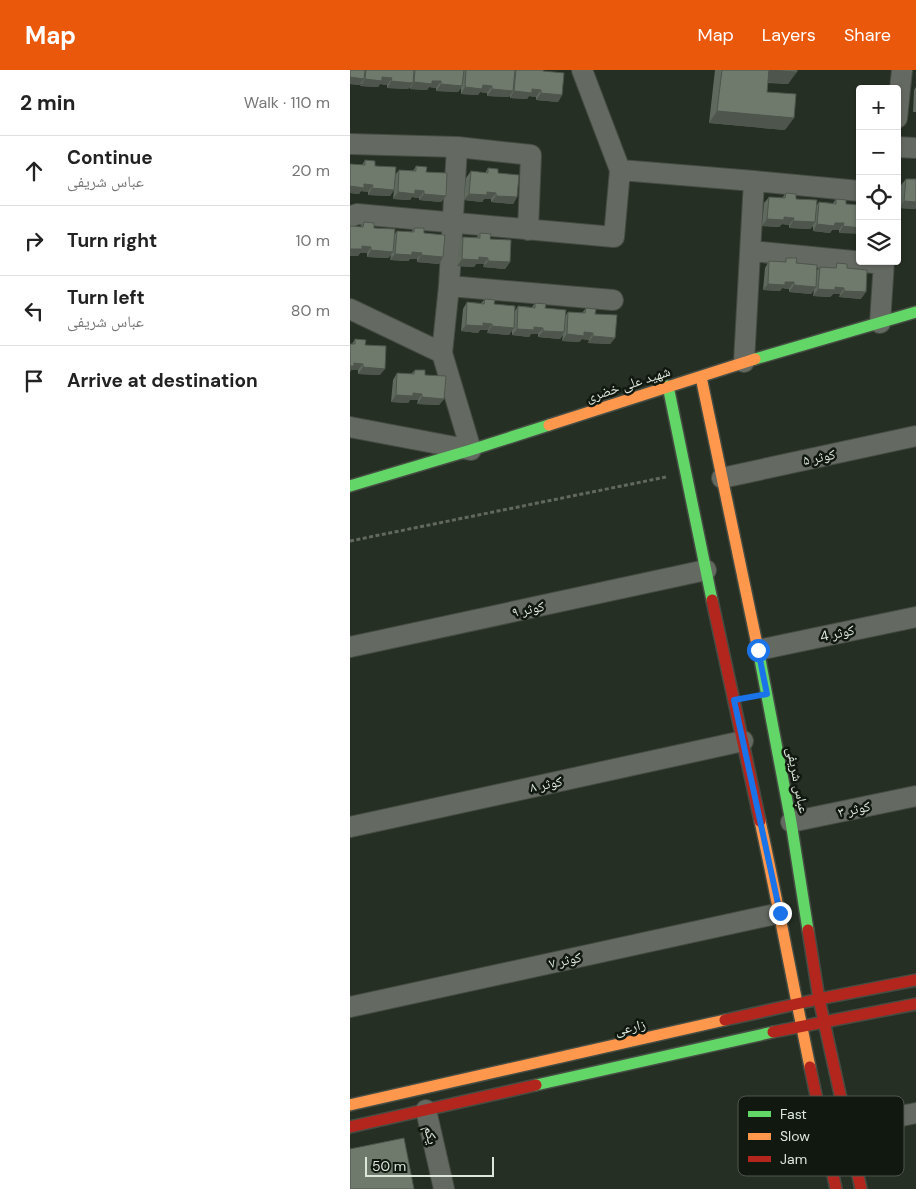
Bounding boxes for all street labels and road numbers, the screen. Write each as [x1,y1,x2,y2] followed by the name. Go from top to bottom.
[583,362,673,406] street label: شهید علی خضری
[801,445,837,469] street label: کوثر ۵
[510,597,546,621] street label: کوثر ۹
[818,621,856,645] street label: کوثر 4
[783,745,813,815] street label: عباس شریفی
[528,772,564,796] street label: کوثر ۸
[836,797,872,821] street label: کوثر ۳
[547,948,583,972] street label: کوثر ۷
[613,1015,647,1039] street label: زارعی
[419,1124,442,1147] street label: یکم

